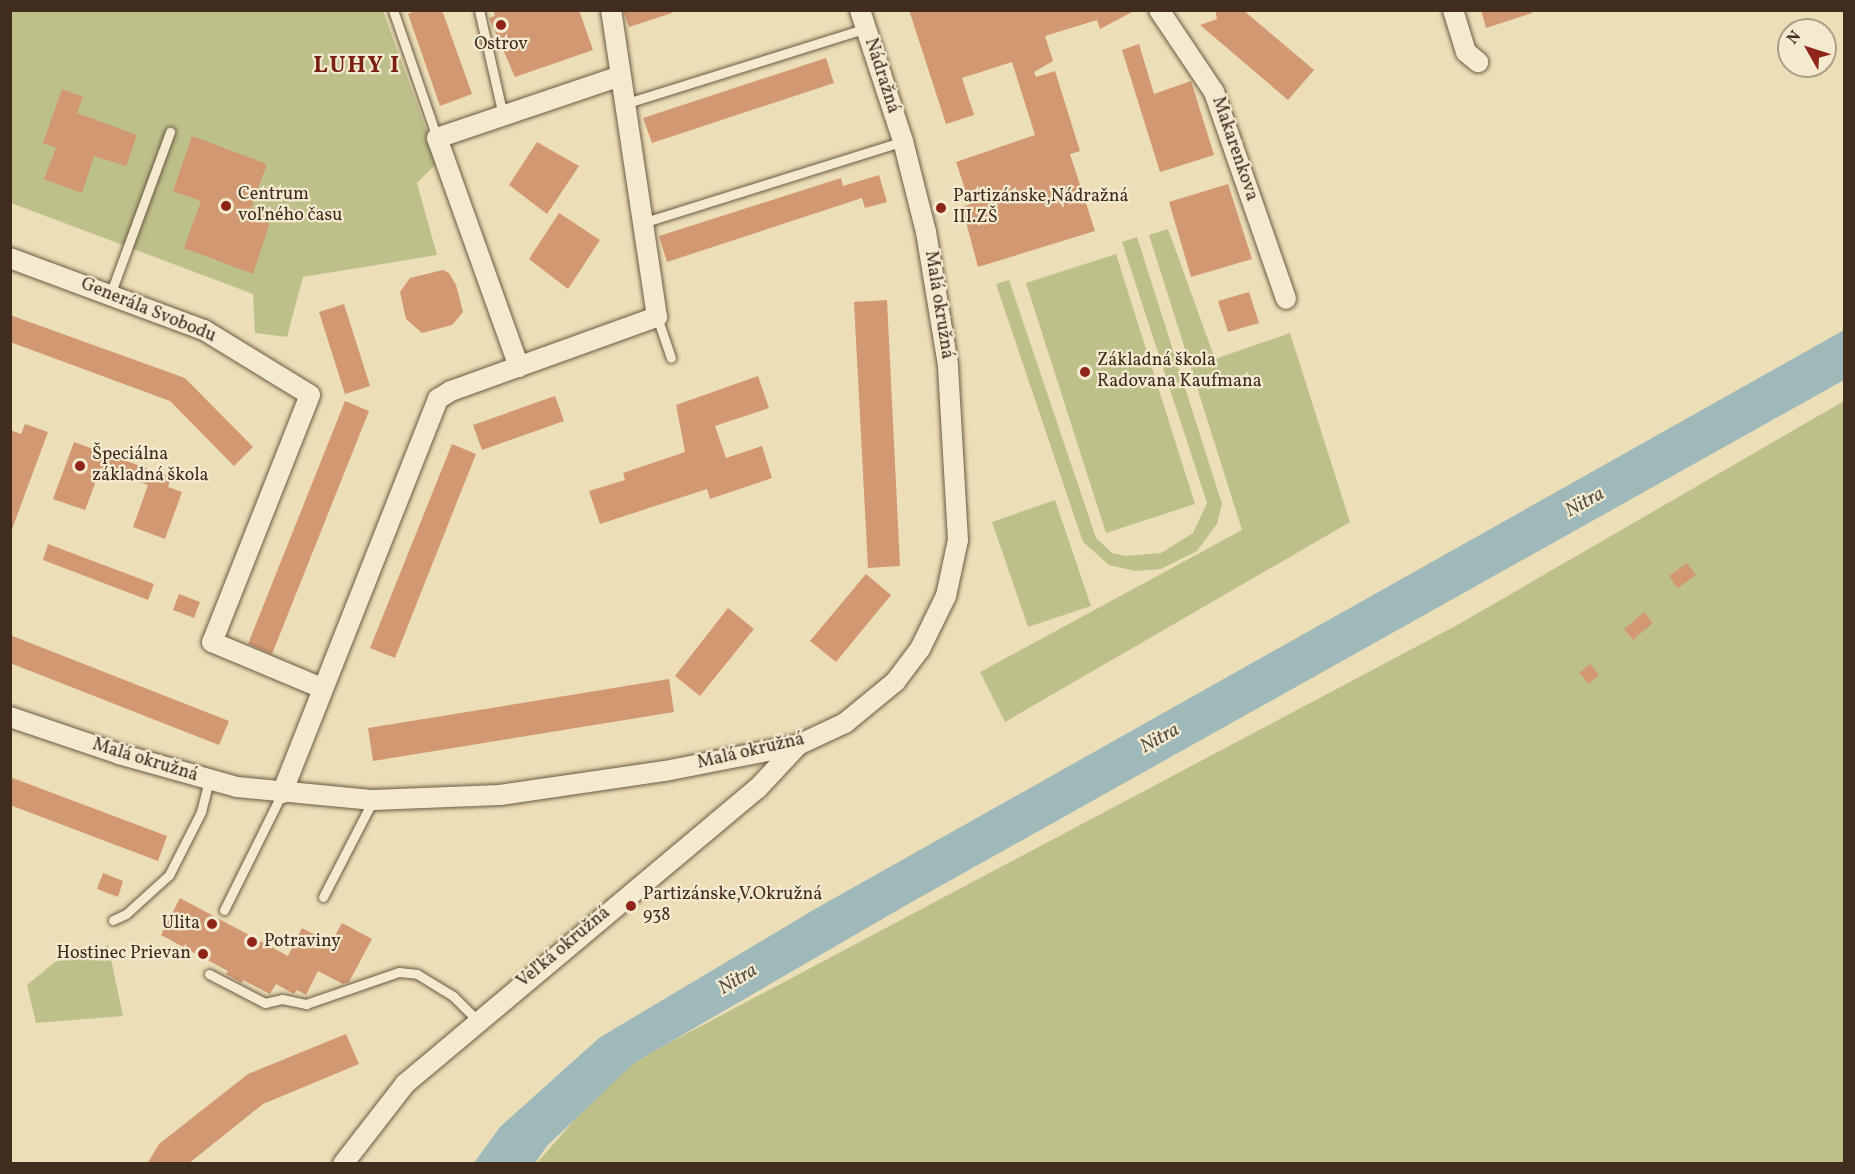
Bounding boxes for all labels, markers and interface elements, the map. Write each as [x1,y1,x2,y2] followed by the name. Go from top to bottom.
[494,18,508,32] marker: Ostrov
[1777,18,1837,78] north arrow
[1782,26,1807,49] text: N
[474,34,528,56] place label: Ostrov
[859,36,903,116] street label: Nádražná
[313,53,401,81] district label: LUHY I
[1206,94,1262,204] street label: Makarenkova
[238,185,342,228] place label: Centrum voľného času
[953,187,1129,230] place label: Partizánske,Nádražná III.ZŠ
[219,199,233,213] marker: Centrum voľného času
[934,201,948,215] marker: Partizánske,Nádražná III.ZŠ
[919,249,957,361] street label: Malá okružná
[77,274,219,348] street label: Generála Svobodu
[1097,351,1262,394] place label: Základná škola Radovana Kaufmana
[1078,365,1092,379] marker: Základná škola Radovana Kaufmana
[92,445,209,488] place label: Špeciálna základná škola
[73,459,87,473] marker: Špeciálna základná škola
[1561,483,1609,523] water label: Nitra
[1136,719,1184,759] water label: Nitra
[695,729,807,775] street label: Malá okružná
[90,735,200,787] street label: Malá okružná
[643,885,822,928] place label: Partizánske,V.Okružná 938
[624,899,638,913] marker: Partizánske,V.Okružná 938
[513,903,615,993] street label: Veľká okružná
[162,913,200,935] place label: Ulita
[205,917,219,931] marker: Ulita
[264,931,341,953] place label: Potraviny
[245,935,259,949] marker: Potraviny
[57,943,191,965] place label: Hostinec Prievan
[196,947,210,961] marker: Hostinec Prievan
[714,959,762,1001] water label: Nitra

